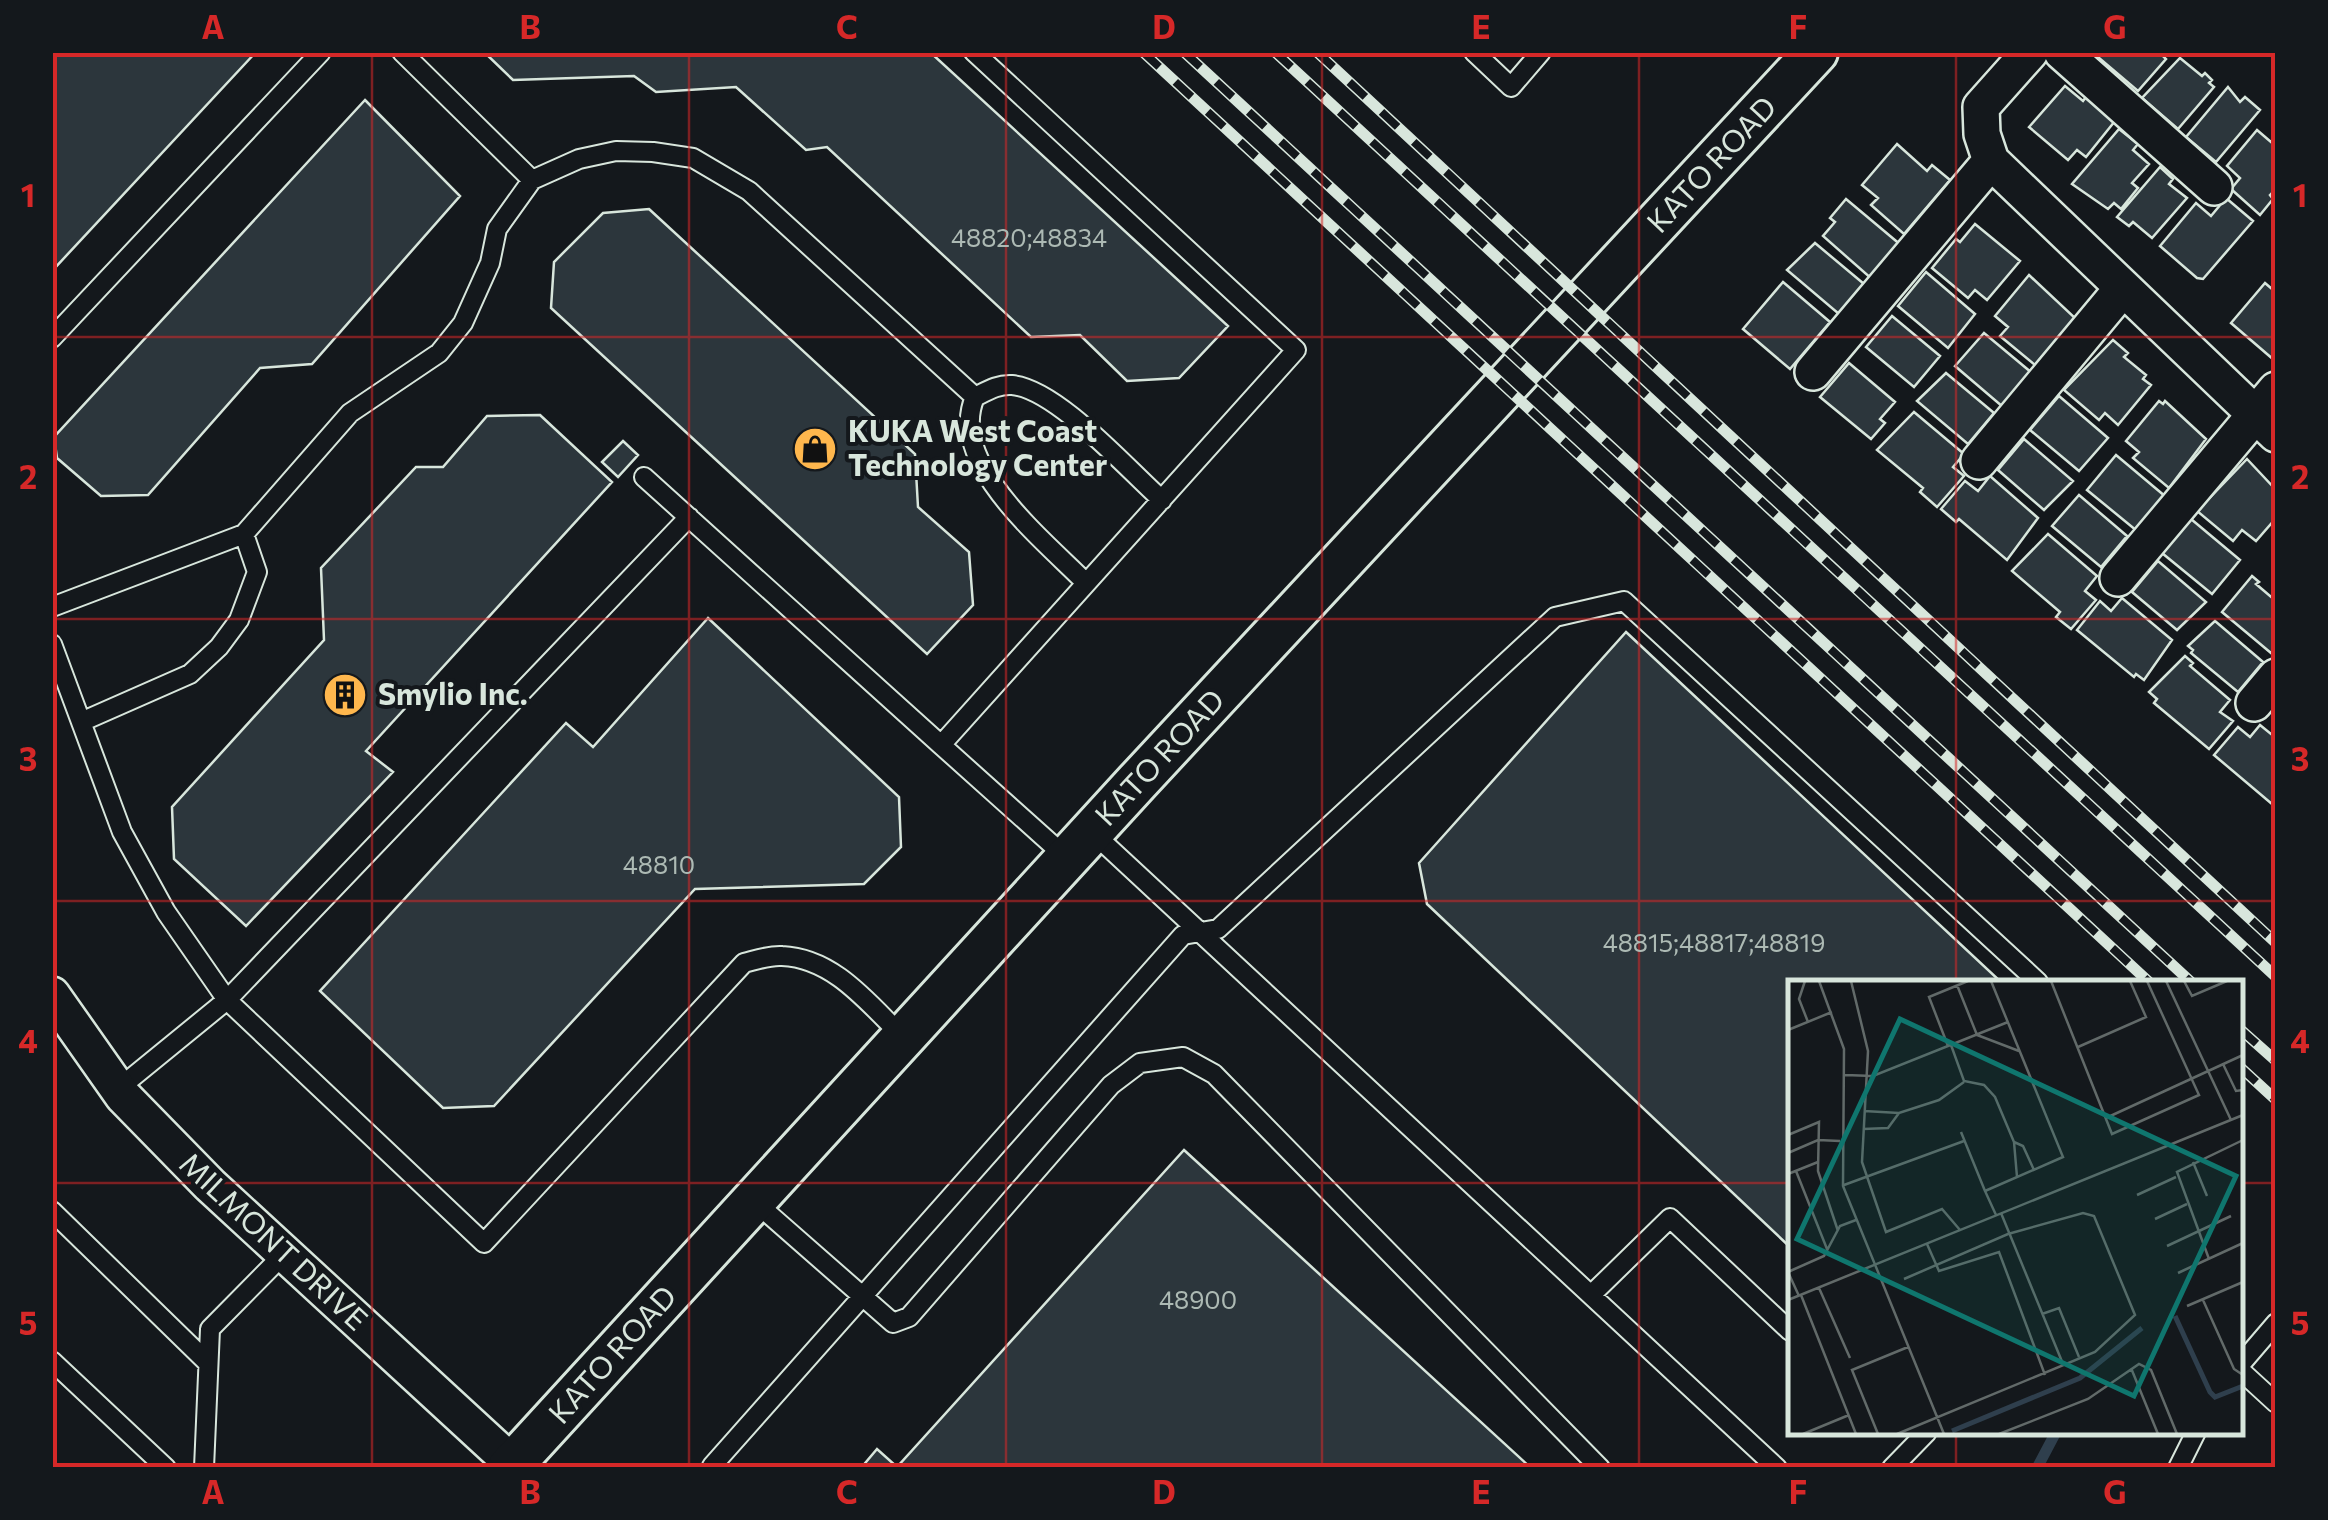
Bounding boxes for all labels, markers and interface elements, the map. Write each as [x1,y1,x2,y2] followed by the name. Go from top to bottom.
[202,6,225,46] text: A
[519,6,541,46] text: B
[836,6,858,46] text: C
[1152,6,1176,46] text: D
[1471,6,1491,46] text: E
[1789,6,1807,46] text: F
[2103,6,2127,46] text: G
[1638,87,1783,239] street label: KATO ROAD
[21,174,35,214] text: 1
[2293,174,2307,214] text: 1
[951,222,1107,252] house number: 48820;48834
[848,411,1107,482] place label: KUKA West Coast Technology Center
[792,426,838,472] shop icon: KUKA West Coast Technology Center
[19,456,37,496] text: 2
[2291,456,2309,496] text: 2
[322,672,368,718] building icon: Smylio Inc.
[378,674,528,711] place label: Smylio Inc.
[1086,680,1231,832] street label: KATO ROAD
[19,738,37,778] text: 3
[2291,738,2309,778] text: 3
[623,849,695,879] house number: 48810
[1603,927,1825,957] house number: 48815;48817;48819
[1788,980,2243,1435] inset map
[18,1020,38,1060] text: 4
[2290,1020,2310,1060] text: 4
[173,1144,376,1337] street label: MILMONT DRIVE
[540,1277,683,1430] street label: KATO ROAD
[1159,1284,1237,1314] house number: 48900
[19,1302,37,1342] text: 5
[2291,1302,2309,1342] text: 5
[202,1471,225,1511] text: A
[519,1471,541,1511] text: B
[836,1471,858,1511] text: C
[1152,1471,1176,1511] text: D
[1471,1471,1491,1511] text: E
[1789,1471,1807,1511] text: F
[2103,1471,2127,1511] text: G

